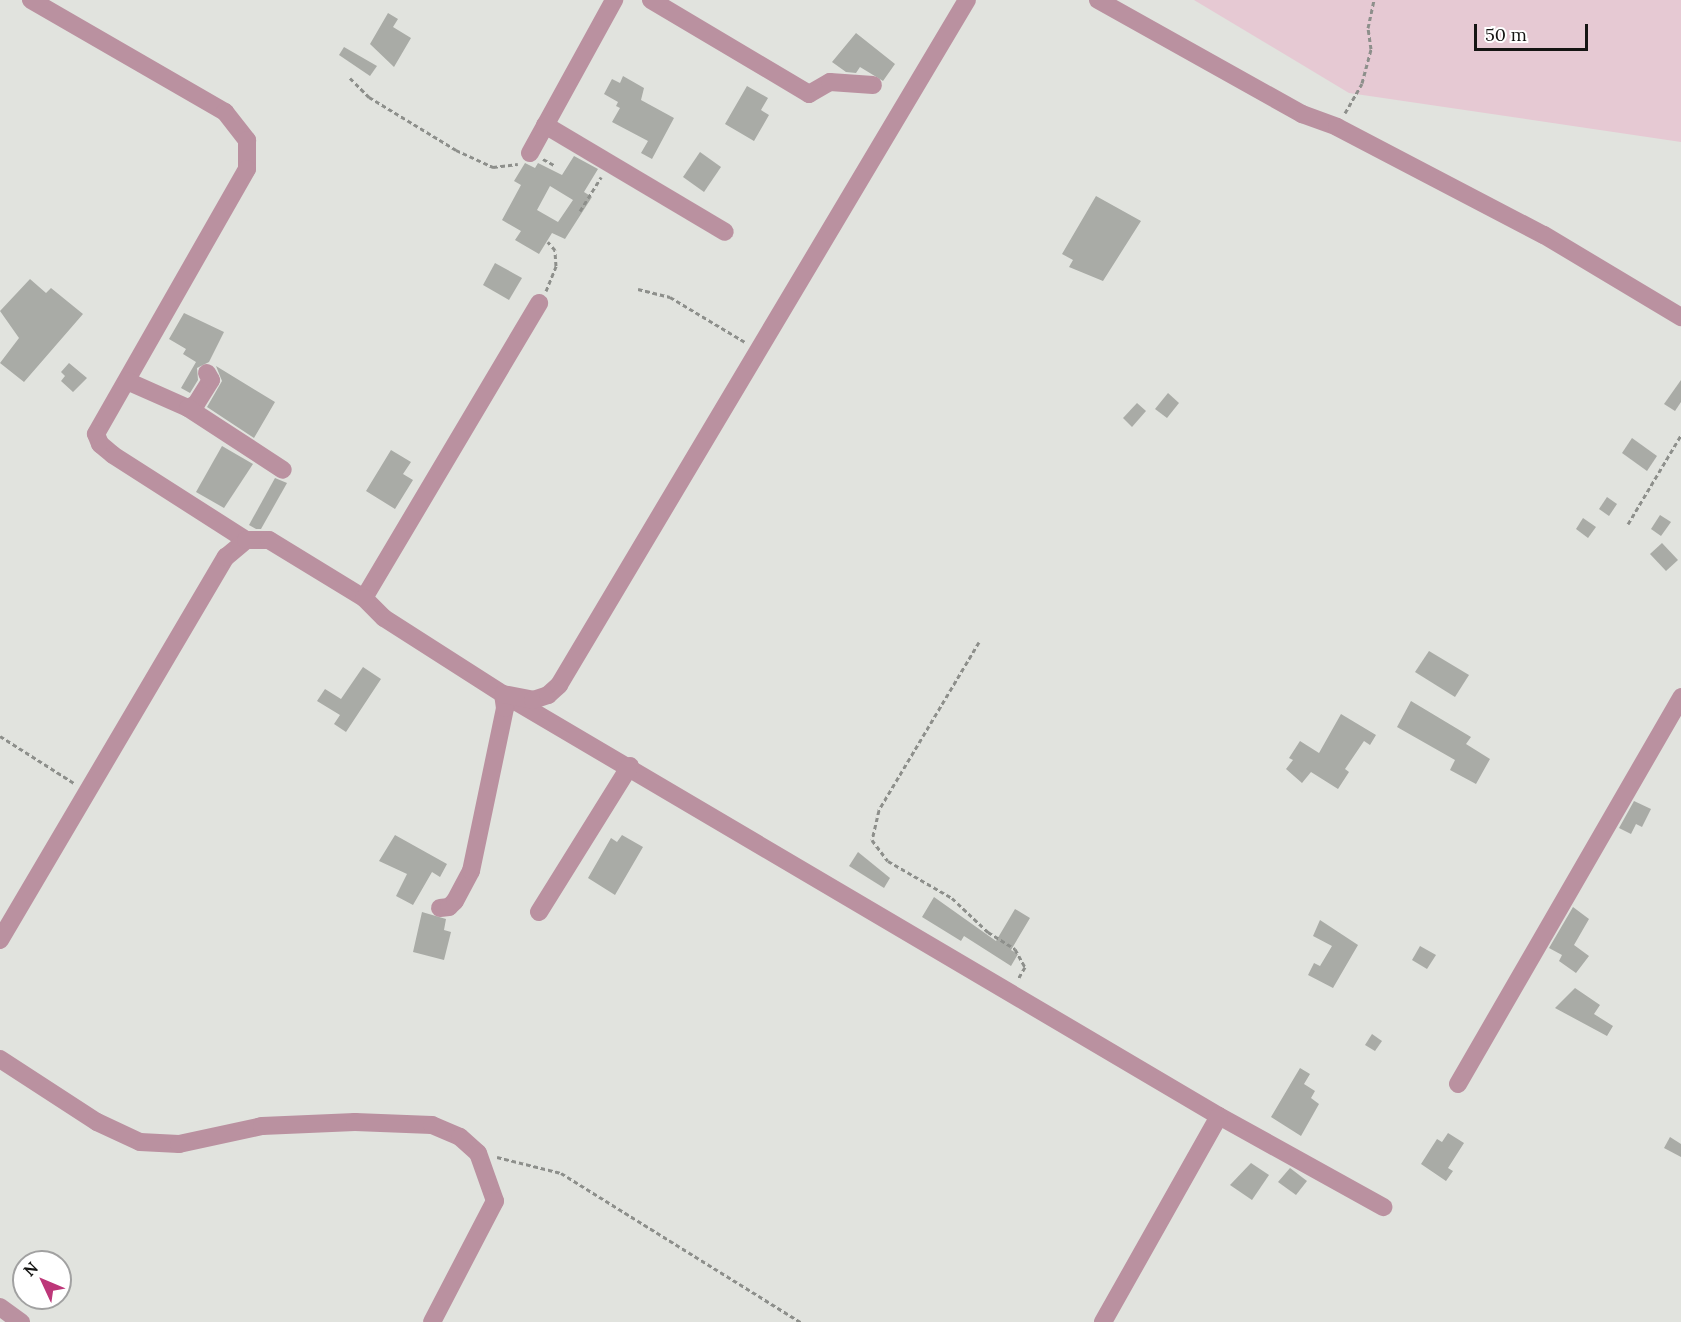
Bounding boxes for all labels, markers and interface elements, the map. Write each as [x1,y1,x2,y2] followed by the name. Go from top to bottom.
[1477,12,1591,50] scale bar
[1485,23,1527,46] text: 50 m
[12,1250,72,1310] north arrow
[19,1257,42,1280] text: N

